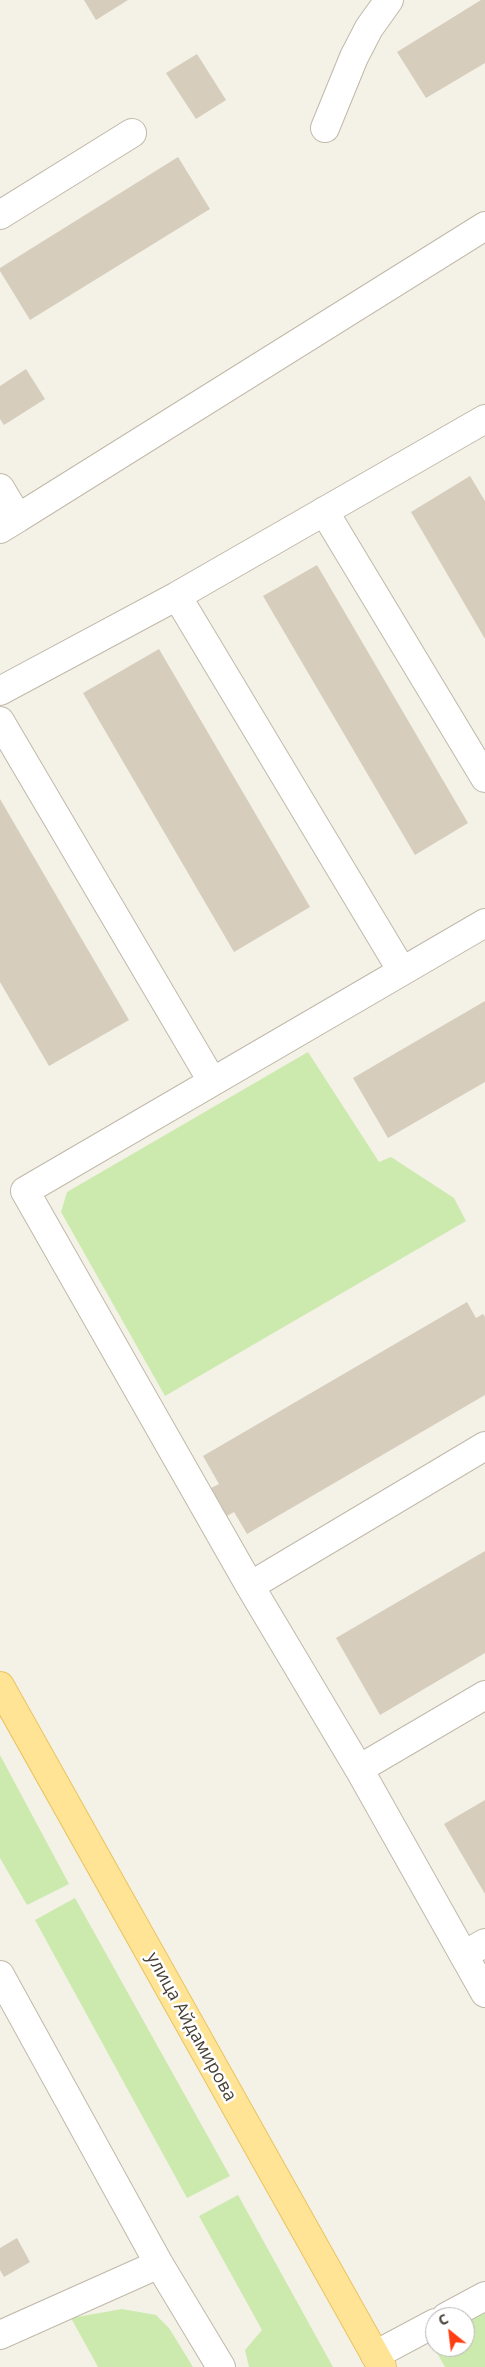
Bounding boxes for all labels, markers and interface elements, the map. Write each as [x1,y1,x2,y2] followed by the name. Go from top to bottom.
[141,1949,241,2105] street label: улица Айдамирова
[425,2307,475,2357] north arrow
[434,2309,451,2330] text: С

